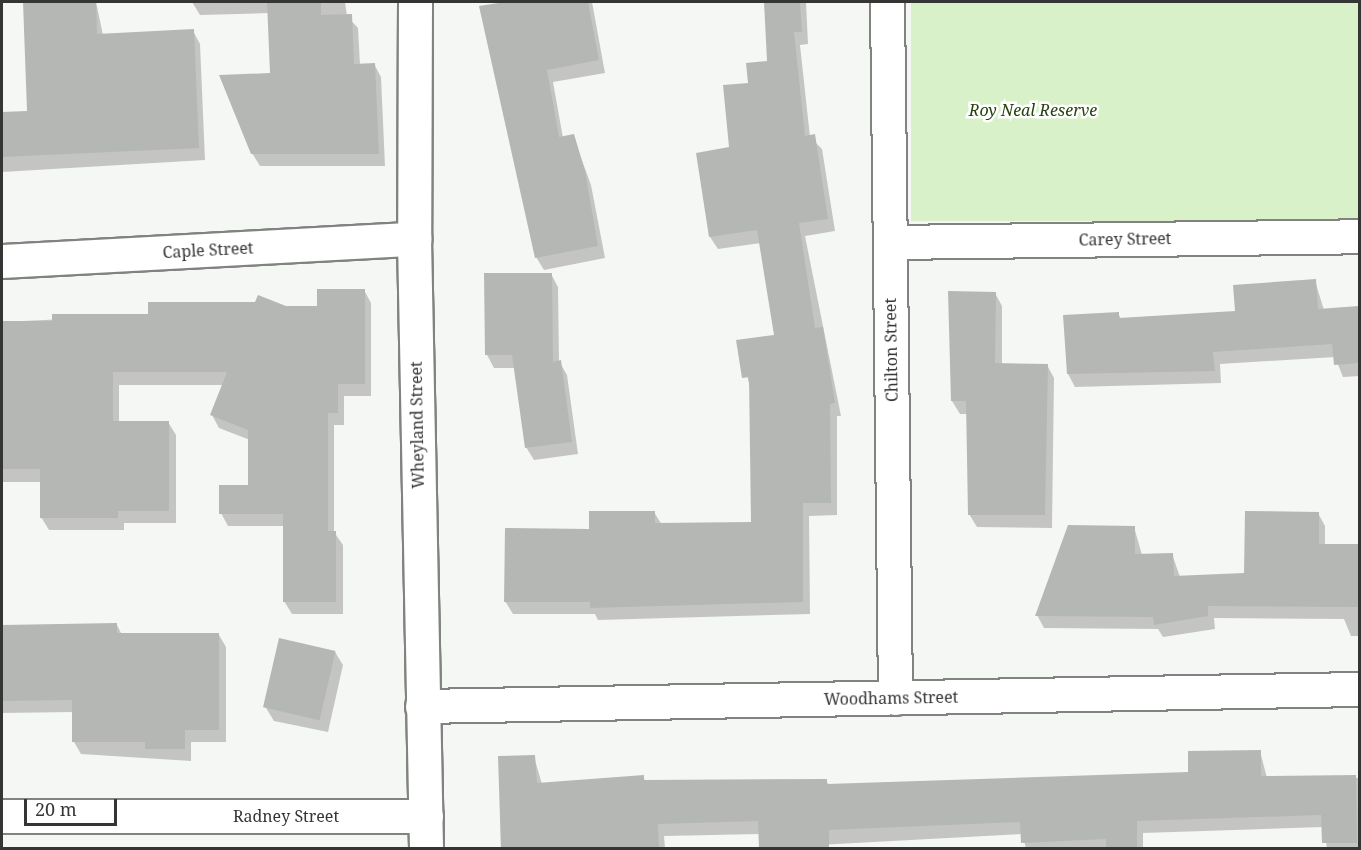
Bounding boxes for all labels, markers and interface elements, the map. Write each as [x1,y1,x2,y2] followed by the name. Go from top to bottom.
[969,100,1097,120] park label: Roy Neal Reserve
[1078,229,1172,249] street label: Carey Street
[162,238,254,262] street label: Caple Street
[880,298,902,402] street label: Chilton Street
[406,361,428,489] street label: Wheyland Street
[824,687,958,709] street label: Woodhams Street
[27,787,120,825] scale bar
[35,797,77,821] text: 20 m
[233,806,339,826] street label: Radney Street

